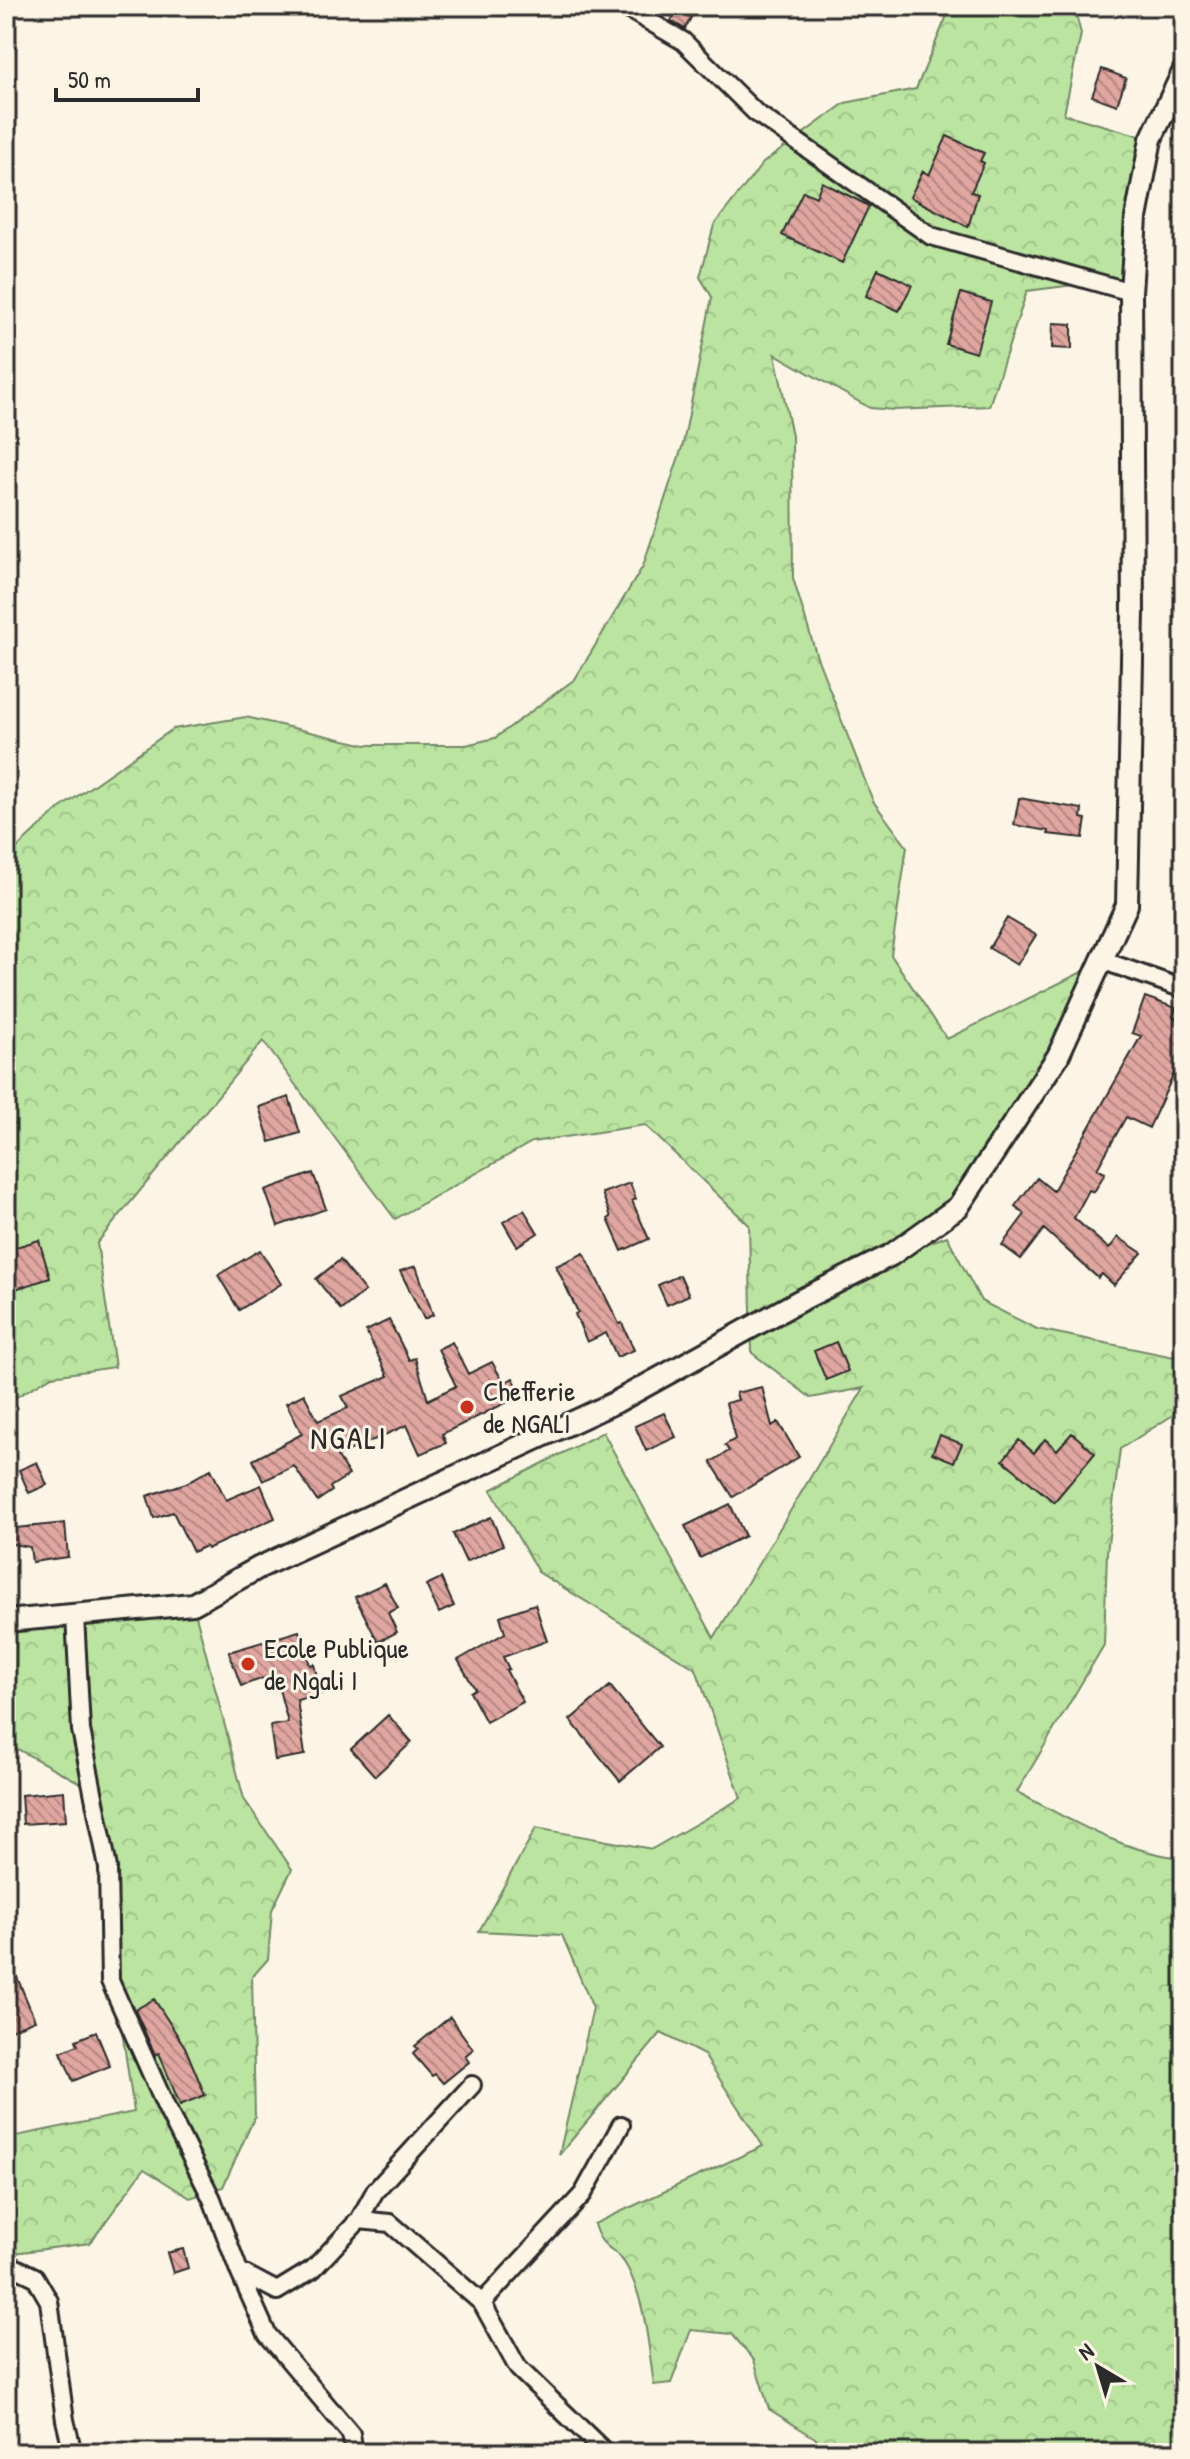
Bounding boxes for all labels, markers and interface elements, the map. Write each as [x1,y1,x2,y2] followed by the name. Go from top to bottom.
[56,52,198,102] scale bar
[68,63,111,95] text: 50 m
[483,1372,575,1442] place label: Chefferie de NGALI
[458,1398,476,1416] marker: Chefferie de NGALI
[310,1416,388,1459] district label: NGALI
[264,1629,409,1699] place label: Ecole Publique de Ngali I
[239,1655,257,1673] marker: Ecole Publique de Ngali I
[1058,2327,1138,2407] north arrow
[1072,2336,1100,2367] text: N

